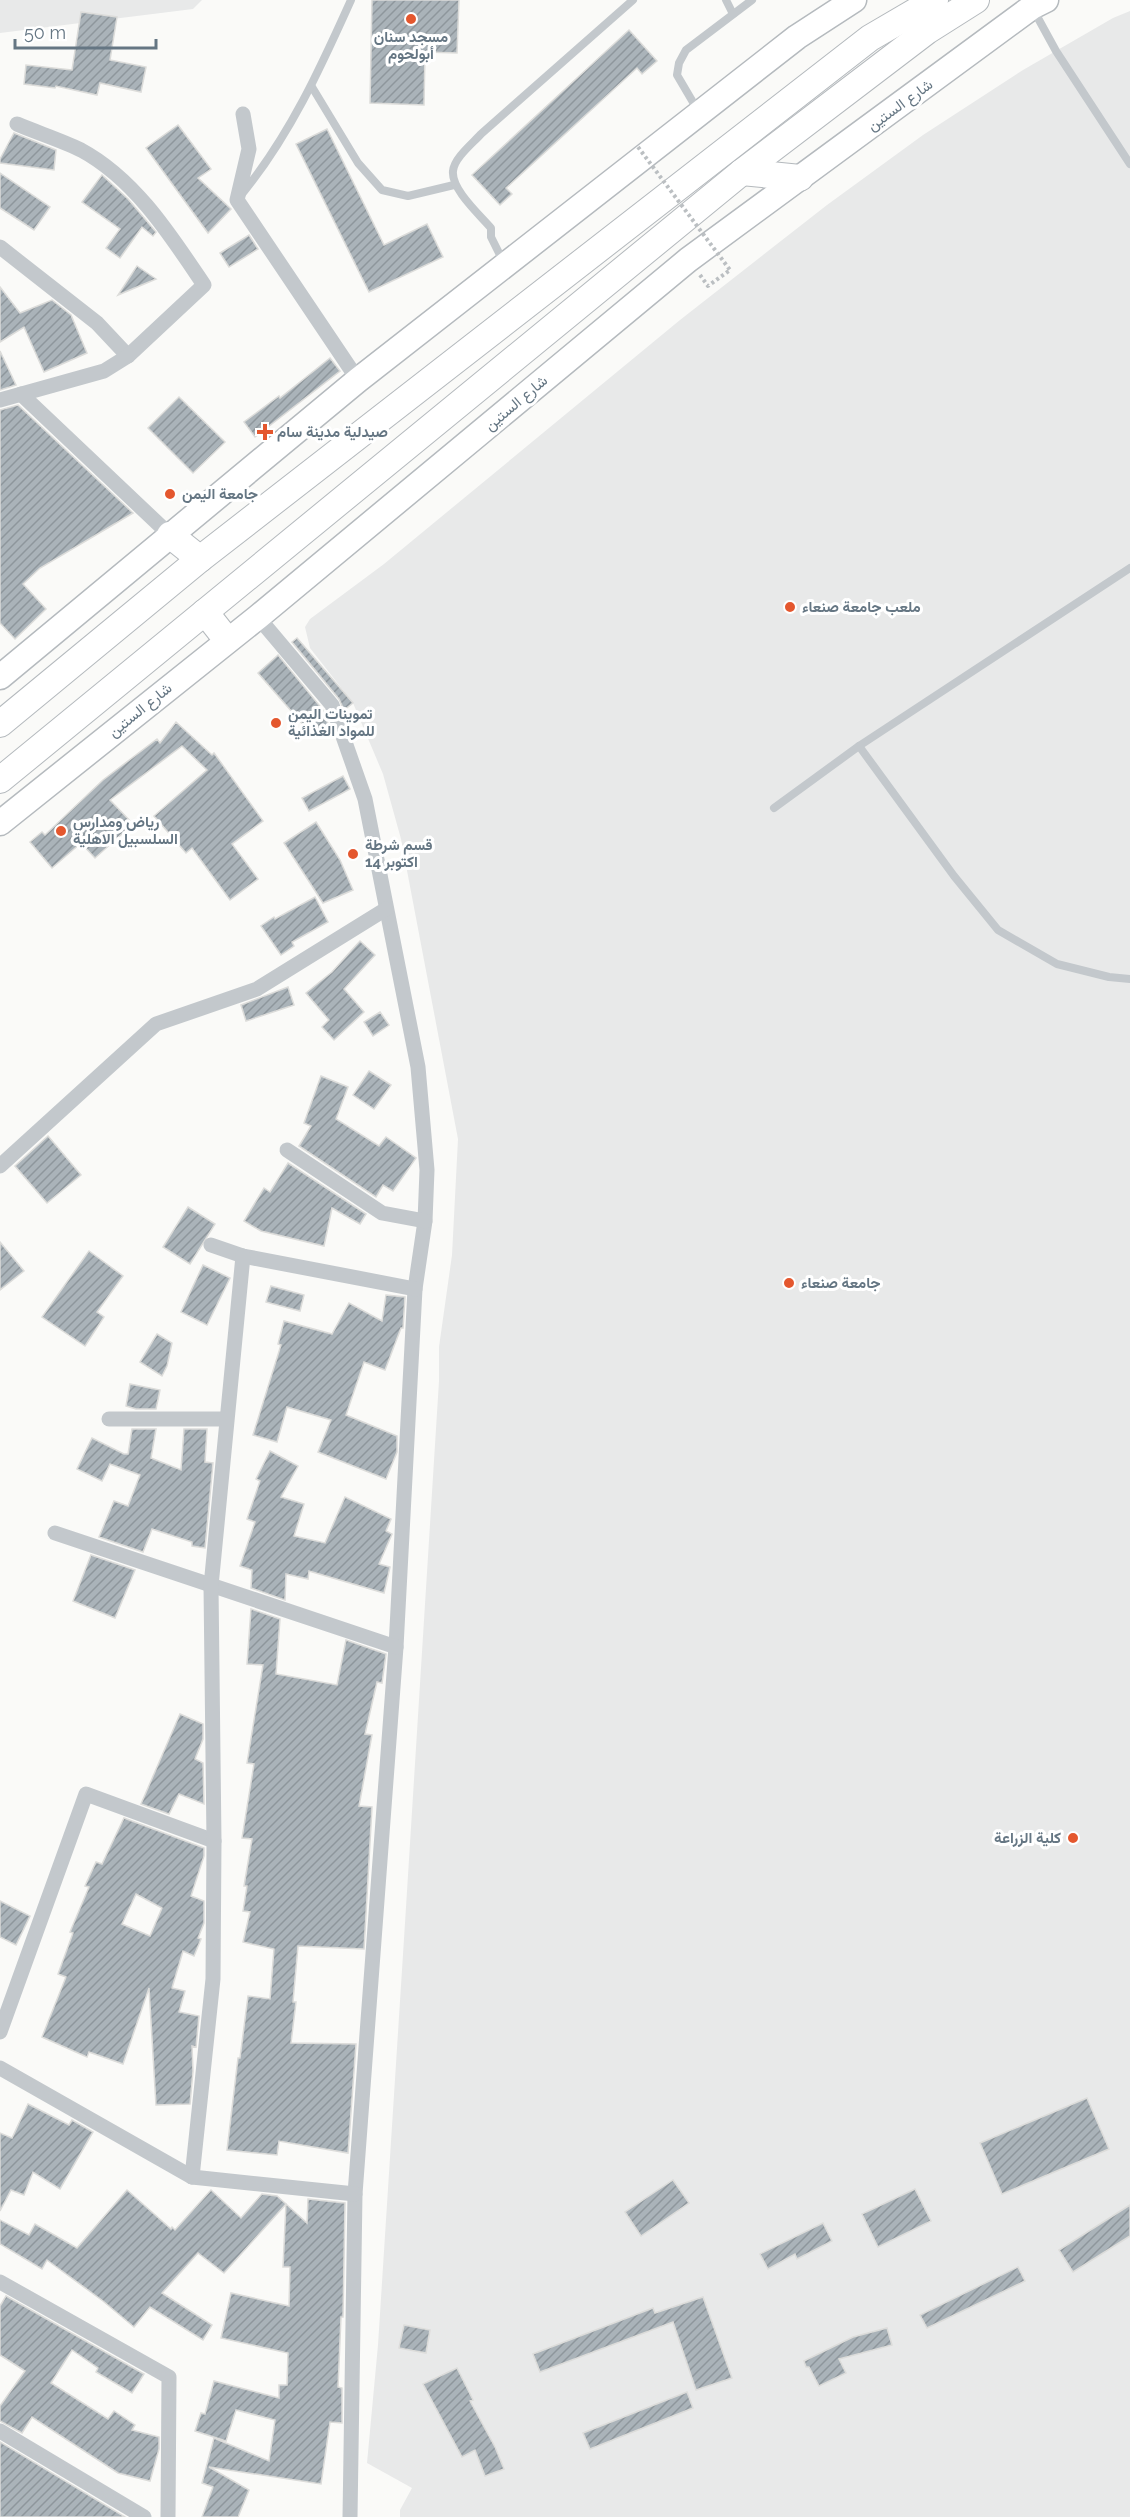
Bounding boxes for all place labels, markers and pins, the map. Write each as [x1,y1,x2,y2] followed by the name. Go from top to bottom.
[404,12,418,26] marker: مسجد سنان أبولحوم
[374,28,448,64] place label: مسجد سنان أبولحوم
[277,423,388,442] place label: صيدلية مدينة سام
[258,425,272,439] marker: صيدلية مدينة سام
[182,485,258,503] place label: جامعة اليمن
[163,487,177,501] marker: جامعة اليمن
[802,598,921,616] place label: ملعب جامعة صنعاء
[783,600,797,614] marker: ملعب جامعة صنعاء
[288,705,375,740] place label: تموينات اليمن للمواد الغذائية
[269,716,283,730] marker: تموينات اليمن للمواد الغذائية
[73,813,178,848] place label: رياض ومدارس السلسبيل الاهلية
[54,824,68,838] marker: رياض ومدارس السلسبيل الاهلية
[365,836,433,871] place label: قسم شرطة 14 اكتوبر
[346,847,360,861] marker: قسم شرطة 14 اكتوبر
[801,1274,881,1292] place label: جامعة صنعاء
[782,1276,796,1290] marker: جامعة صنعاء
[994,1829,1061,1847] place label: كلية الزراعة
[1066,1831,1080,1845] marker: كلية الزراعة

